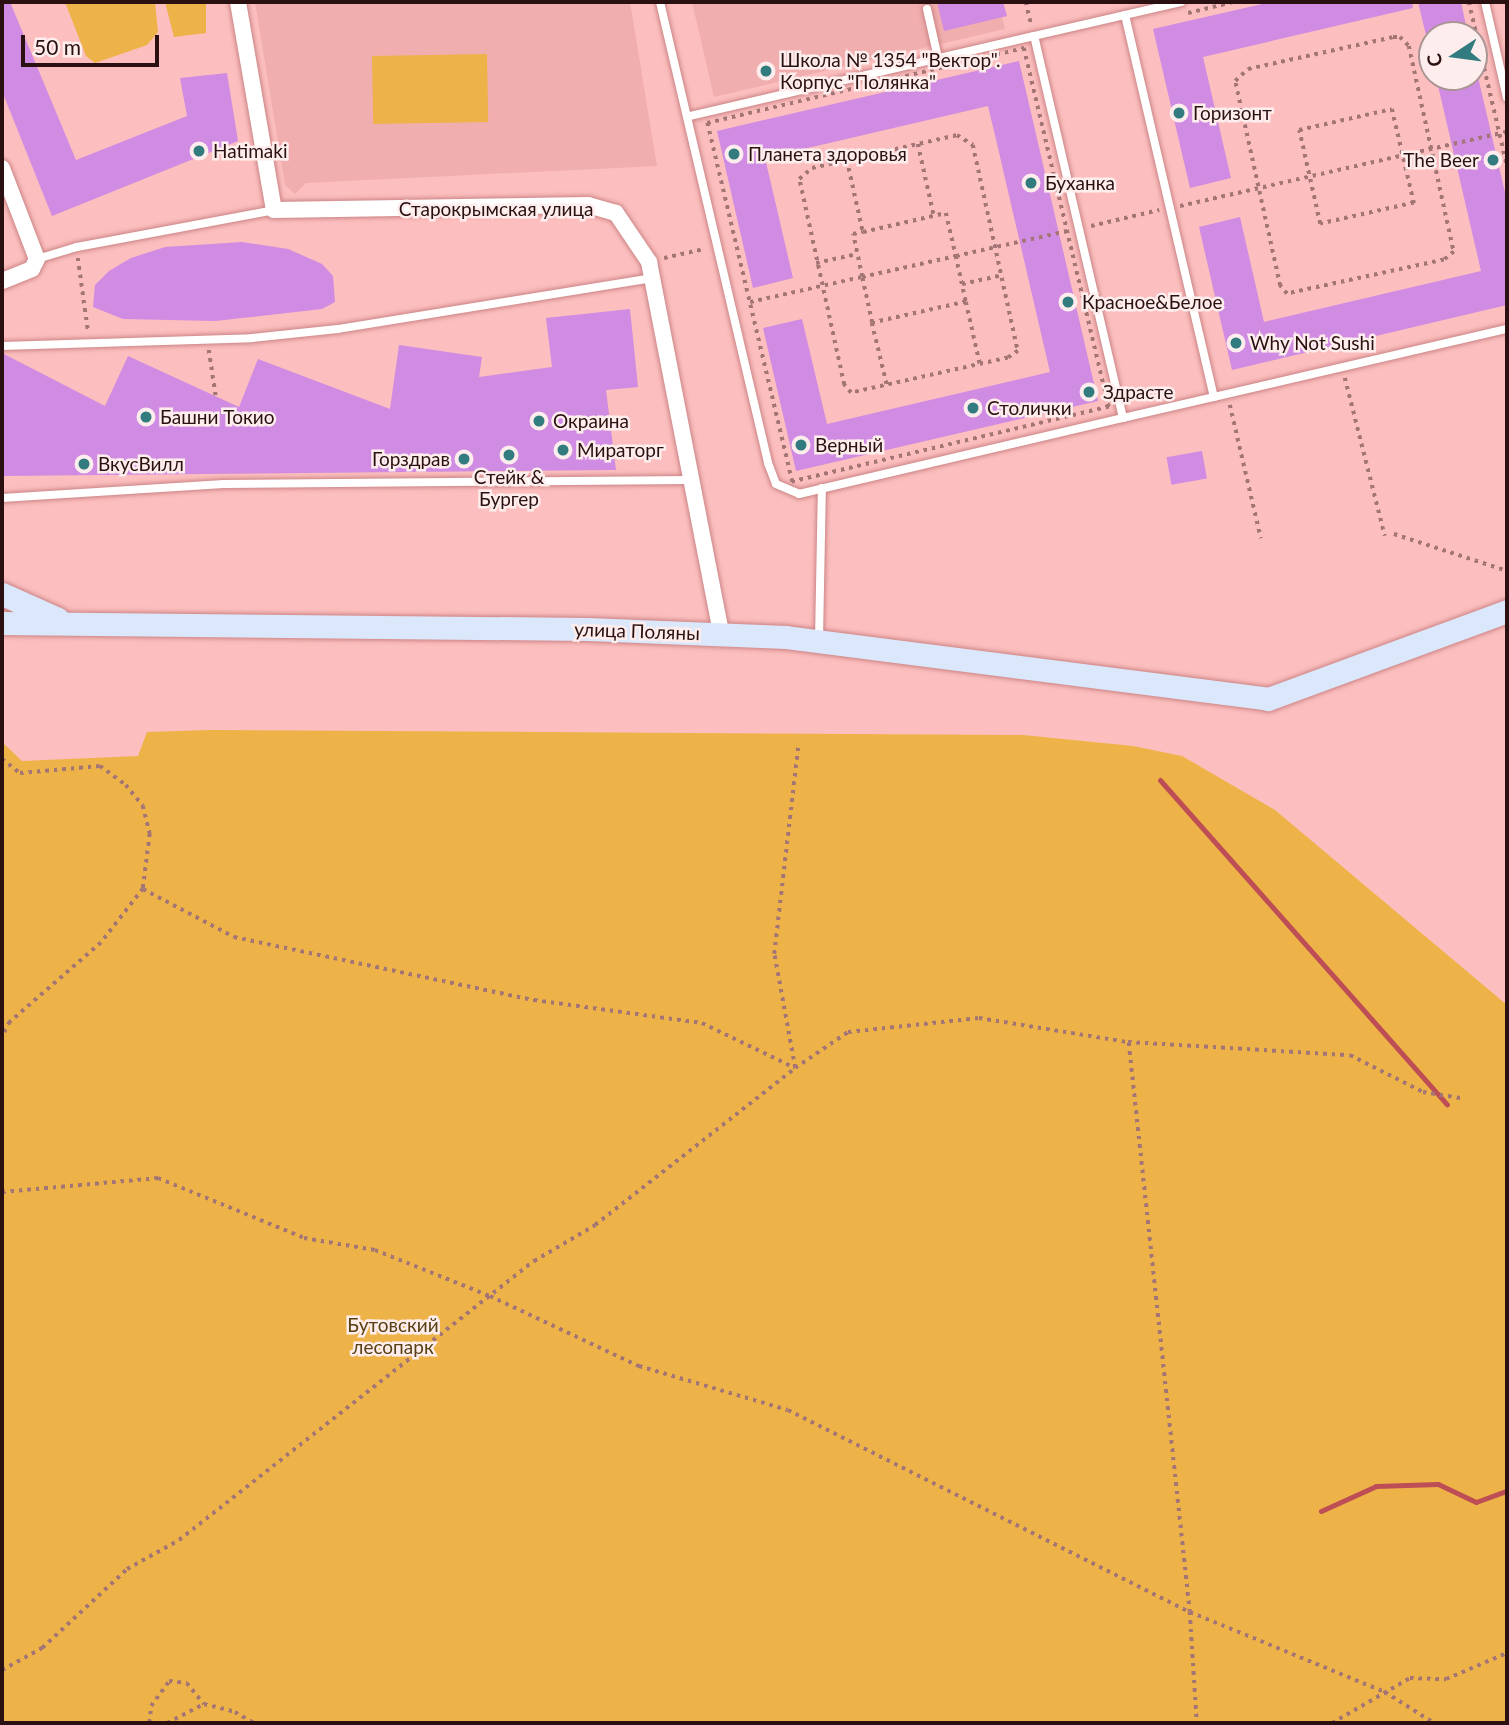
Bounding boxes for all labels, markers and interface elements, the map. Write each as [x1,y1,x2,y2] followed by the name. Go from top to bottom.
[24,21,163,65] scale bar
[1418,21,1488,91] north arrow
[34,34,81,59] text: 50 m
[780,49,1000,93] place label: Школа № 1354 "Вектор". Корпус "Полянка"
[1421,52,1447,69] text: С
[758,63,774,79] marker: Школа № 1354 "Вектор". Корпус "Полянка"
[1193,102,1272,124] place label: Горизонт
[1171,105,1187,121] marker: Горизонт
[213,140,288,162] place label: Hatimaki
[191,143,207,159] marker: Hatimaki
[748,143,907,165] place label: Планета здоровья
[726,146,742,162] marker: Планета здоровья
[1403,149,1479,171] place label: The Beer
[1485,152,1501,168] marker: The Beer
[1045,172,1115,194] place label: Буханка
[1023,175,1039,191] marker: Буханка
[399,198,593,220] street label: Старокрымская улица
[1082,291,1222,313] place label: Красное&Белое
[1060,294,1076,310] marker: Красное&Белое
[1250,332,1375,354] place label: Why Not Sushi
[1228,335,1244,351] marker: Why Not Sushi
[1103,381,1174,403] place label: Здрасте
[1081,384,1097,400] marker: Здрасте
[987,397,1072,419] place label: Столички
[965,400,981,416] marker: Столички
[160,406,275,428] place label: Башни Токио
[138,409,154,425] marker: Башни Токио
[553,410,629,432] place label: Окраина
[531,413,547,429] marker: Окраина
[815,434,883,456] place label: Верный
[793,437,809,453] marker: Верный
[577,439,664,461] place label: Мираторг
[555,442,571,458] marker: Мираторг
[501,447,517,463] marker: Стейк & Бургер
[372,448,450,470] place label: Горздрав
[456,451,472,467] marker: Горздрав
[98,453,184,475] place label: ВкусВилл
[76,456,92,472] marker: ВкусВилл
[474,466,544,510] place label: Стейк & Бургер
[574,617,700,645] street label: улица Поляны
[347,1314,439,1358] park label: Бутовский лесопарк

